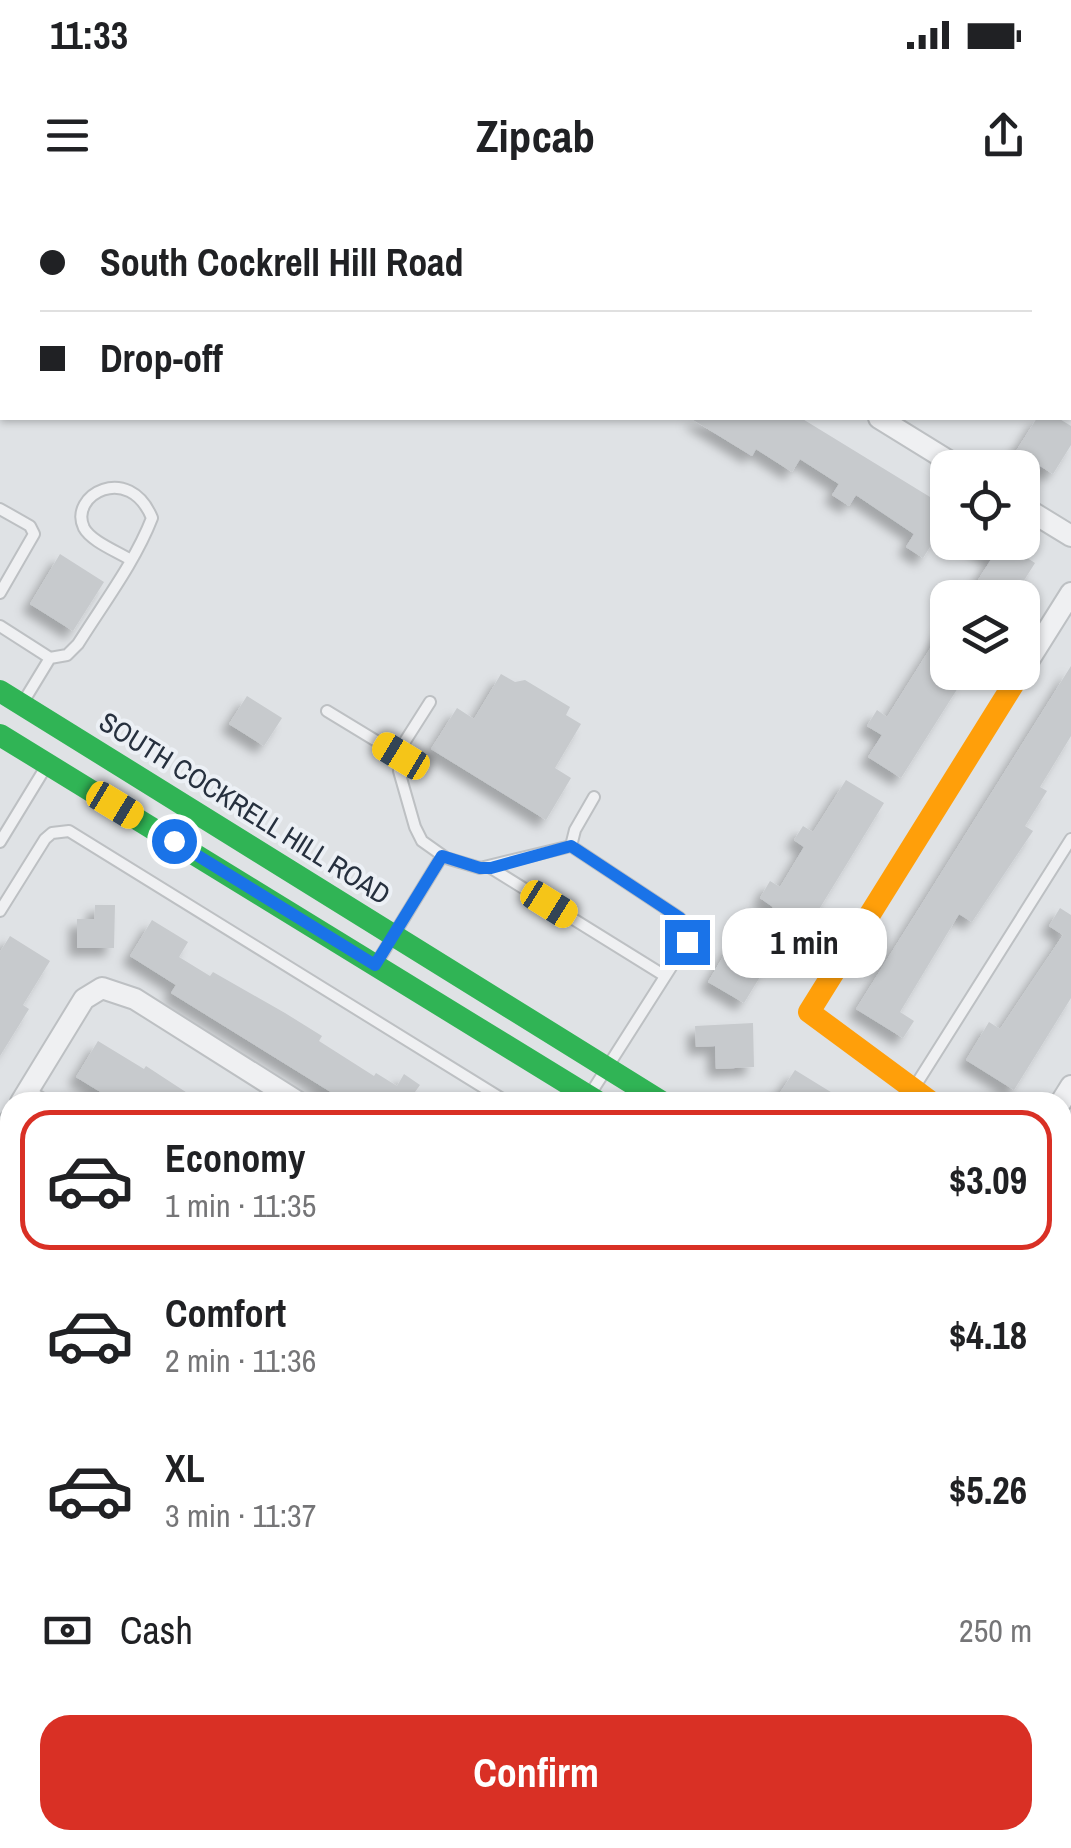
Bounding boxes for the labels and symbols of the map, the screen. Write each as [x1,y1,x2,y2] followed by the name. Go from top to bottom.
[92,703,398,913] street label: SOUTH COCKRELL HILL ROAD
[368,728,434,784] car
[82,777,148,833] car
[152,819,197,864] route start
[516,875,582,933] car
[722,907,887,977] callout: 1 min
[665,920,710,965] route end

